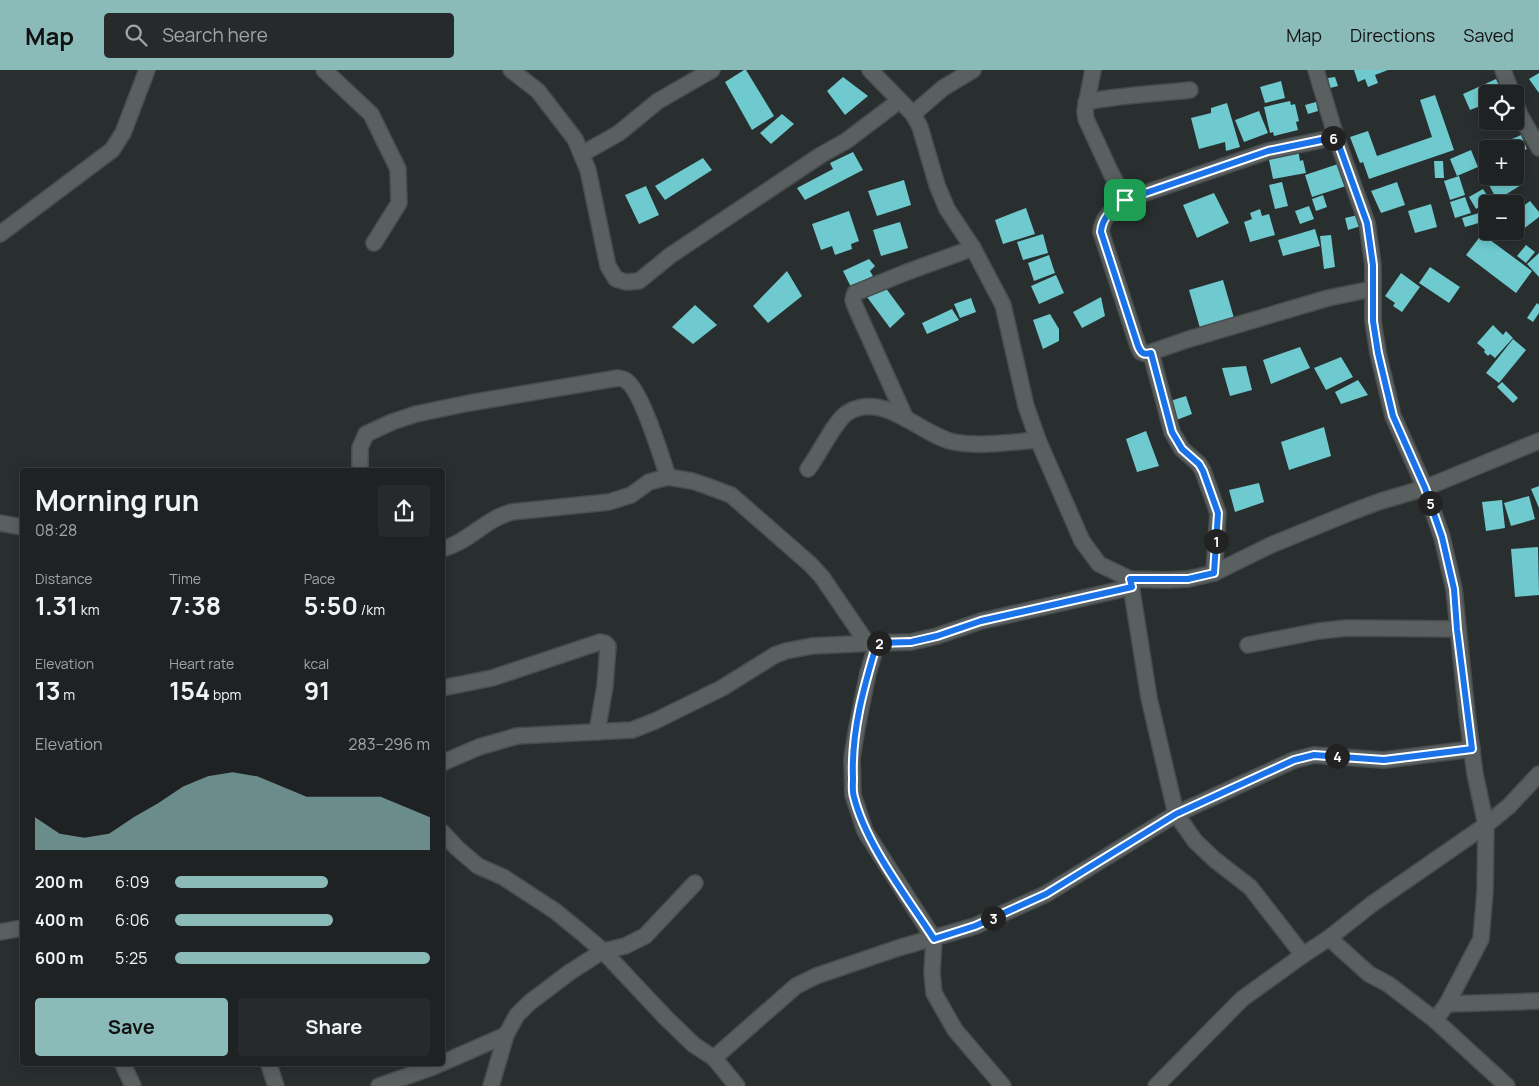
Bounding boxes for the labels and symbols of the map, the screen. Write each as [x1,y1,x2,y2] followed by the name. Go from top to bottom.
[1320,126,1346,150] pin: 6
[1104,179,1146,221] pin
[1418,490,1442,516] pin: 5
[1204,528,1228,554] pin: 1
[866,630,892,656] pin: 2
[1324,744,1350,768] pin: 4
[980,906,1006,930] pin: 3

